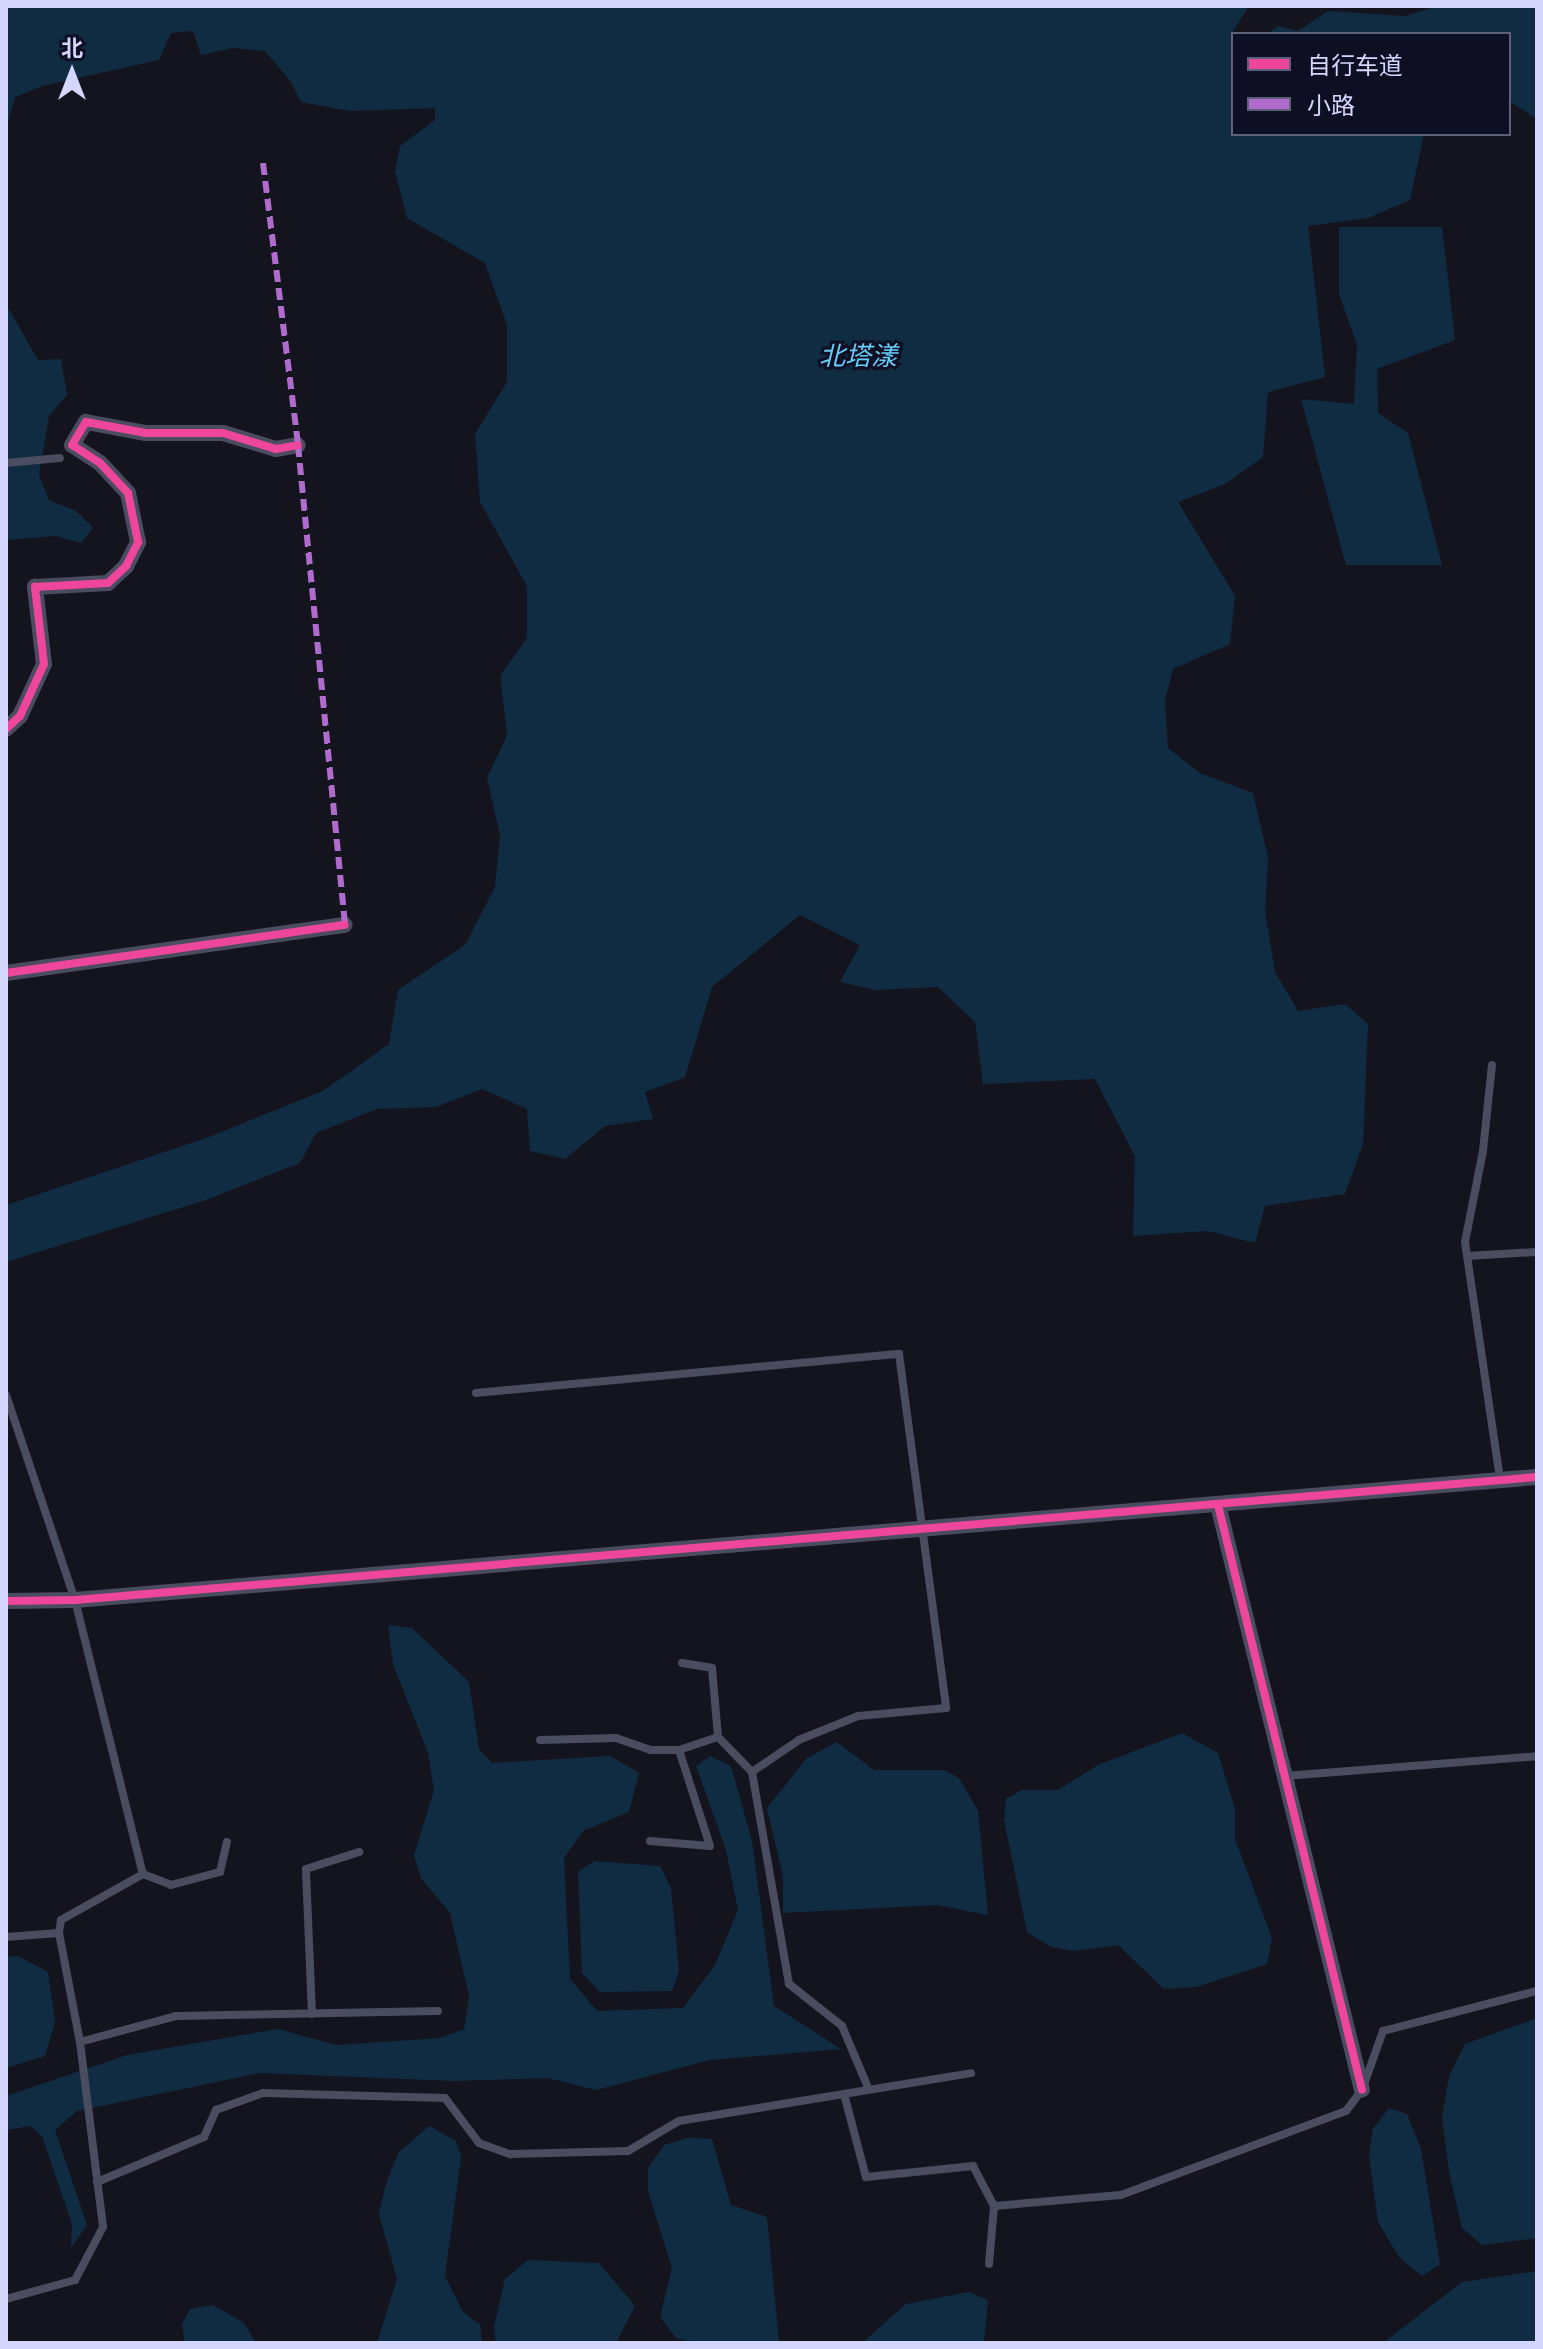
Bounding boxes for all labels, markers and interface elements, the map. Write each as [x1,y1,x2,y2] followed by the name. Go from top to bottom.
[61,31,83,65] text: 北
[32,32,112,112] north arrow
[1231,32,1511,136] legend
[1307,47,1403,83] text: 自行车道
[1307,87,1355,123] text: 小路
[819,340,897,372] water label: 北塔漾

